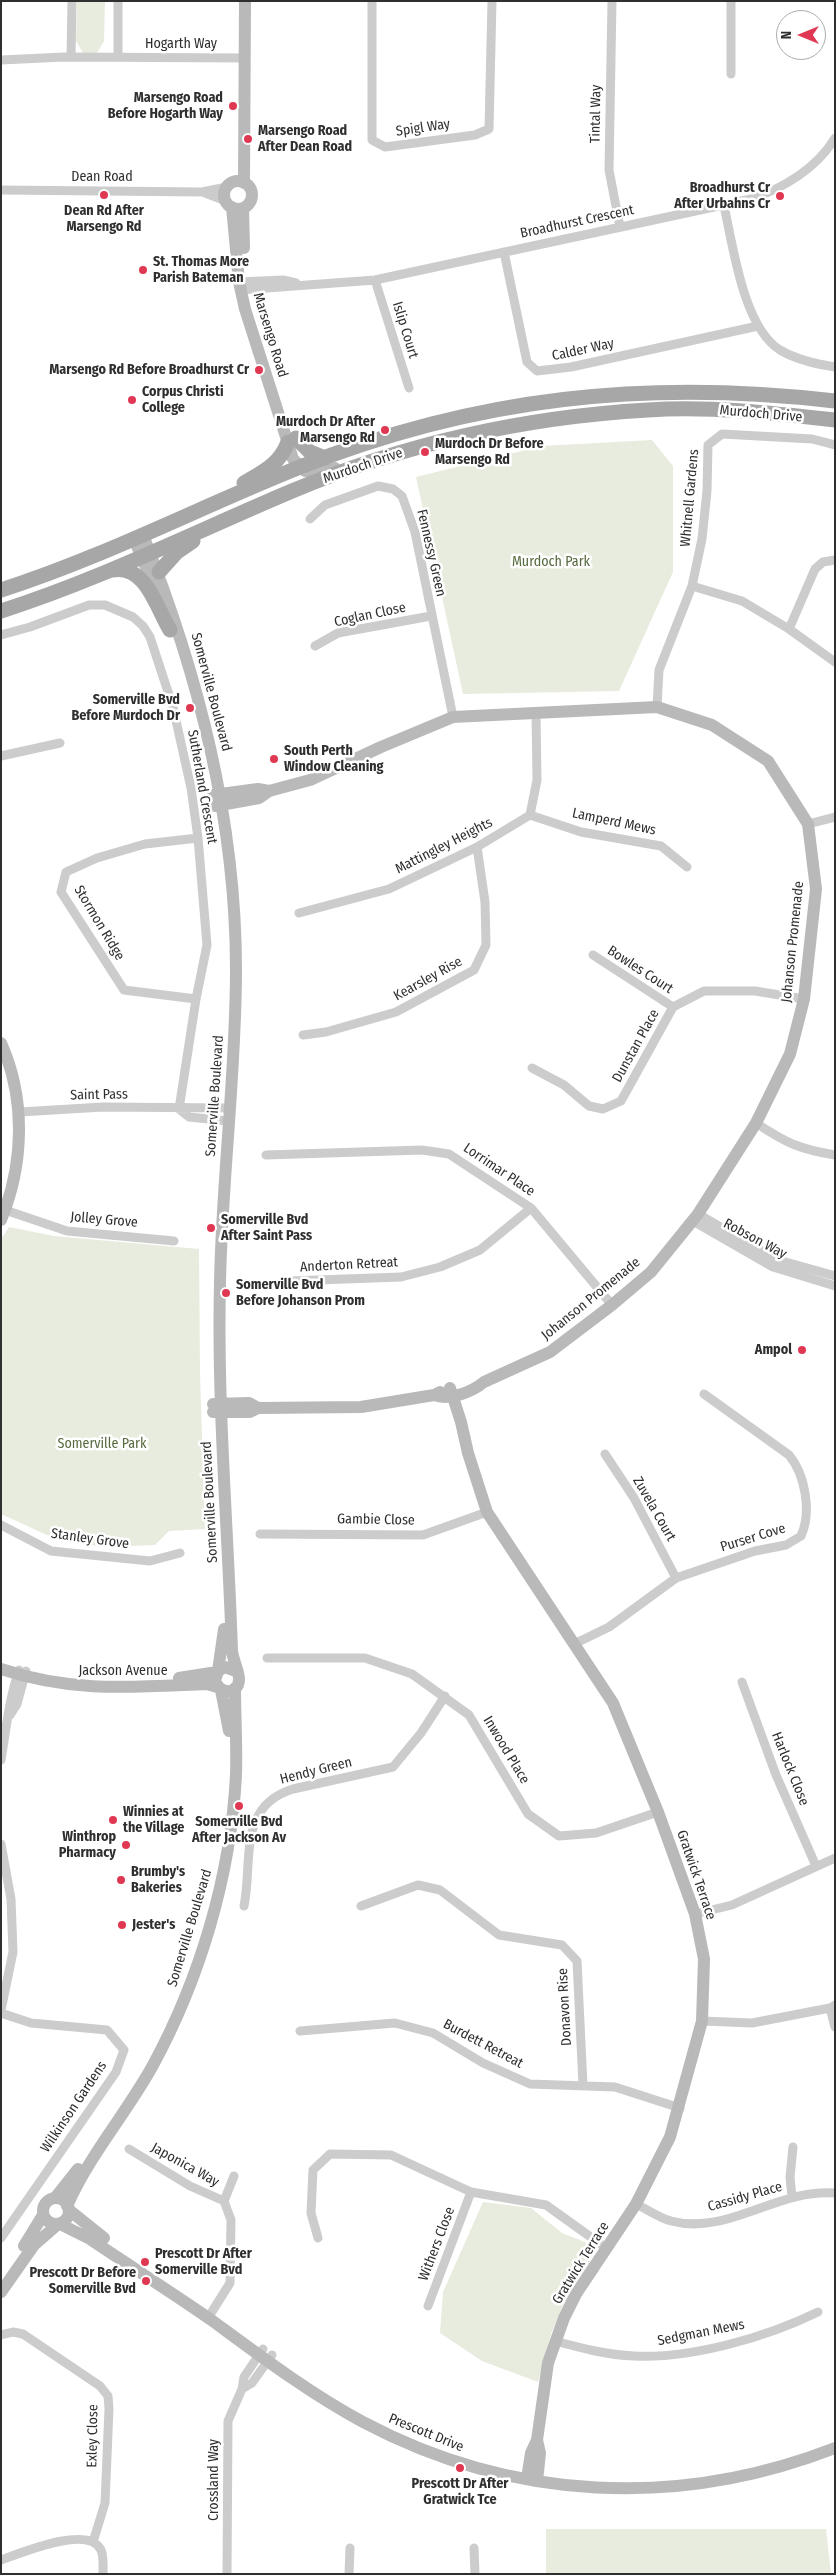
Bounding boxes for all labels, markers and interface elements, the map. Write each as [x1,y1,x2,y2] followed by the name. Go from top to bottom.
[776,10,826,60] north arrow
[778,31,795,39] text: N
[145,36,217,52] street label: Hogarth Way
[587,85,605,143] street label: Tintal Way
[108,90,223,122] place label: Marsengo Road Before Hogarth Way
[227,100,239,112] marker: Marsengo Road Before Hogarth Way
[395,116,451,140] street label: Spigl Way
[258,123,352,156] place label: Marsengo Road After Dean Road
[242,133,254,145] marker: Marsengo Road After Dean Road
[71,169,133,185] street label: Dean Road
[674,180,770,212] place label: Broadhurst Cr After Urbahns Cr
[98,189,110,201] marker: Dean Rd After Marsengo Rd
[774,190,786,202] marker: Broadhurst Cr After Urbahns Cr
[519,202,635,242] street label: Broadhurst Crescent
[64,203,144,236] place label: Dean Rd After Marsengo Rd
[153,254,249,286] place label: St. Thomas More Parish Bateman
[137,264,149,276] marker: St. Thomas More Parish Bateman
[249,291,291,379] street label: Marsengo Road
[388,300,422,360] street label: Islip Court
[551,335,615,365] street label: Calder Way
[49,362,249,378] place label: Marsengo Rd Before Broadhurst Cr
[253,364,265,376] marker: Marsengo Rd Before Broadhurst Cr
[142,384,224,417] place label: Corpus Christi College
[126,394,138,406] marker: Corpus Christi College
[719,402,803,426] street label: Murdoch Drive
[276,414,375,447] place label: Murdoch Dr After Marsengo Rd
[379,424,391,436] marker: Murdoch Dr After Marsengo Rd
[435,436,544,468] place label: Murdoch Dr Before Marsengo Rd
[321,445,405,487] street label: Murdoch Drive
[419,446,431,458] marker: Murdoch Dr Before Marsengo Rd
[677,448,703,548] street label: Whitnell Gardens
[413,508,449,598] street label: Fennessy Green
[512,554,590,570] park label: Murdoch Park
[333,599,407,631] street label: Coglan Close
[187,631,235,753] street label: Somerville Boulevard
[71,692,180,724] place label: Somerville Bvd Before Murdoch Dr
[184,702,196,714] marker: Somerville Bvd Before Murdoch Dr
[184,729,220,845] street label: Sutherland Crescent
[284,743,384,776] place label: South Perth Window Cleaning
[268,753,280,765] marker: South Perth Window Cleaning
[570,805,658,839] street label: Lamperd Mews
[393,814,495,878] street label: Mattingley Heights
[778,880,808,1004] street label: Johanson Promenade
[70,883,128,963] street label: Stormon Ridge
[604,943,676,997] street label: Bowles Court
[391,953,465,1005] street label: Kearsley Rise
[609,1006,663,1086] street label: Dunstan Place
[202,1035,228,1157] street label: Somerville Boulevard
[70,1086,128,1104] street label: Saint Pass
[460,1140,538,1200] street label: Lorrimar Place
[69,1209,139,1231] street label: Jolley Grove
[221,1212,312,1244] place label: Somerville Bvd After Saint Pass
[721,1215,789,1263] street label: Robson Way
[205,1222,217,1234] marker: Somerville Bvd After Saint Pass
[300,1254,398,1276] street label: Anderton Retreat
[538,1254,644,1344] street label: Johanson Promenade
[236,1277,365,1310] place label: Somerville Bvd Before Johanson Prom
[220,1287,232,1299] marker: Somerville Bvd Before Johanson Prom
[755,1342,792,1358] place label: Ampol
[796,1344,808,1356] marker: Ampol
[57,1436,147,1452] park label: Somerville Park
[198,1441,222,1563] street label: Somerville Boulevard
[629,1474,679,1544] street label: Zuvela Court
[337,1511,415,1529] street label: Gambie Close
[718,1520,788,1556] street label: Purser Cove
[50,1525,130,1553] street label: Stanley Grove
[78,1663,168,1679] street label: Jackson Avenue
[479,1713,533,1787] street label: Inwood Place
[768,1730,812,1808] street label: Harlock Close
[278,1754,354,1788] street label: Hendy Green
[233,1800,245,1812] marker: Somerville Bvd After Jackson Av
[123,1804,184,1836] place label: Winnies at the Village
[107,1814,119,1826] marker: Winnies at the Village
[192,1814,286,1846] place label: Somerville Bvd After Jackson Av
[673,1828,719,1922] street label: Gratwick Terrace
[59,1829,116,1861] place label: Winthrop Pharmacy
[120,1839,132,1851] marker: Winthrop Pharmacy
[131,1864,185,1896] place label: Brumby's Bakeries
[164,1867,216,1989] street label: Somerville Boulevard
[115,1874,127,1886] marker: Brumby's Bakeries
[132,1917,175,1933] place label: Jester's
[116,1919,128,1931] marker: Jester's
[555,1968,575,2046] street label: Donavon Rise
[440,2016,526,2072] street label: Burdett Retreat
[37,2058,111,2156] street label: Wilkinson Gardens
[148,2139,222,2191] street label: Japonica Way
[706,2178,784,2216] street label: Cassidy Place
[415,2205,459,2283] street label: Withers Close
[549,2219,613,2307] street label: Gratwick Terrace
[155,2246,252,2278] place label: Prescott Dr After Somerville Bvd
[139,2256,151,2268] marker: Prescott Dr After Somerville Bvd
[30,2265,136,2298] place label: Prescott Dr Before Somerville Bvd
[140,2275,152,2287] marker: Prescott Dr Before Somerville Bvd
[656,2316,746,2350] street label: Sedgman Mews
[84,2404,102,2468] street label: Exley Close
[386,2410,466,2456] street label: Prescott Drive
[206,2439,222,2521] street label: Crossland Way
[454,2462,466,2474] marker: Prescott Dr After Gratwick Tce
[412,2476,508,2508] place label: Prescott Dr After Gratwick Tce

